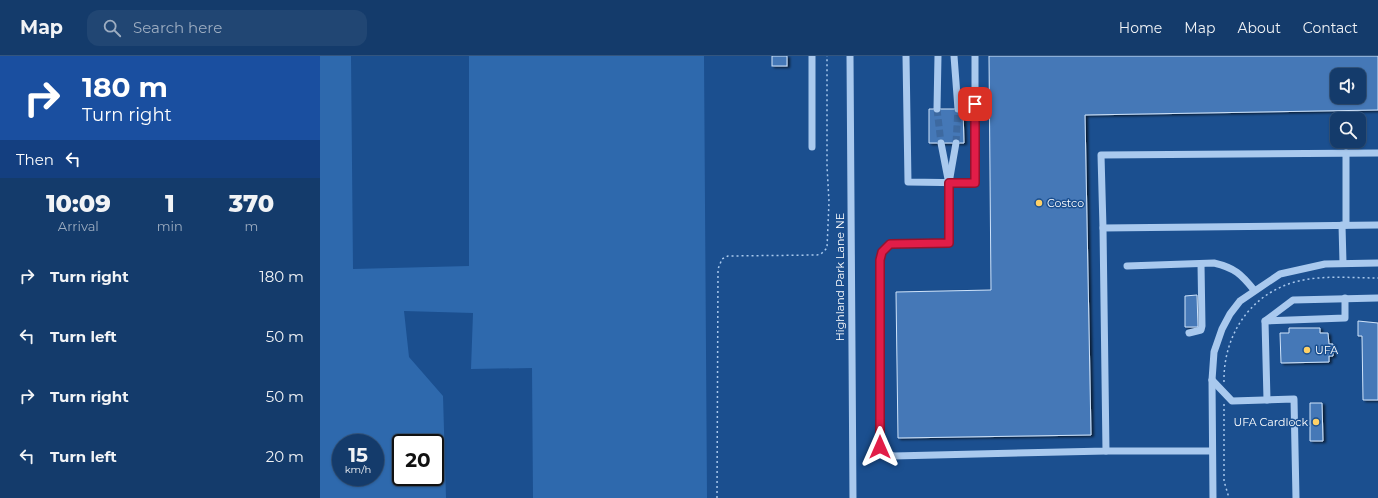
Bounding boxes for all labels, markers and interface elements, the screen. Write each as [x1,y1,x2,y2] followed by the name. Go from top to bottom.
[87,10,367,46] search box
[20,16,63,39] text: Map
[101,17,123,39] icon: search
[133,18,222,37] text: Search here
[1119,19,1162,37] text: Home
[1184,19,1215,37] text: Map
[1237,19,1281,37] text: About
[1303,19,1358,37] text: Contact
[1330,68,1366,148] map controls
[1330,68,1366,104] button: sound
[82,70,168,104] text: 180 m
[16,72,68,124] icon: right
[958,87,992,121] pin
[964,93,986,115] icon: arrive
[82,104,172,126] text: Turn right
[1330,112,1366,148] button: search
[62,148,84,170] icon: left
[16,150,54,169] text: Then
[46,189,111,218] text: 10:09
[165,189,175,218] text: 1
[229,189,274,218] text: 370
[1047,196,1084,210] place label: Costco
[1034,198,1044,208] marker: Costco
[833,213,847,341] street label: Highland Park Lane NE
[58,218,99,234] text: Arrival
[157,218,183,234] text: min
[244,218,258,234] text: m
[16,265,38,287] icon: right
[50,267,129,286] text: Turn right
[259,267,304,286] text: 180 m
[16,325,38,347] icon: left
[50,327,117,346] text: Turn left
[266,327,304,346] text: 50 m
[1315,343,1338,357] place label: UFA
[1302,345,1312,355] marker: UFA
[16,385,38,407] icon: right
[50,387,129,406] text: Turn right
[266,387,304,406] text: 50 m
[1233,415,1308,429] place label: UFA Cardlock
[1311,417,1321,427] marker: UFA Cardlock
[859,426,901,468] position arrow
[392,434,444,486] speed limit sign: 20
[348,443,368,467] text: 15
[16,445,38,467] icon: left
[50,447,117,466] text: Turn left
[266,447,304,466] text: 20 m
[345,463,371,476] text: km/h

